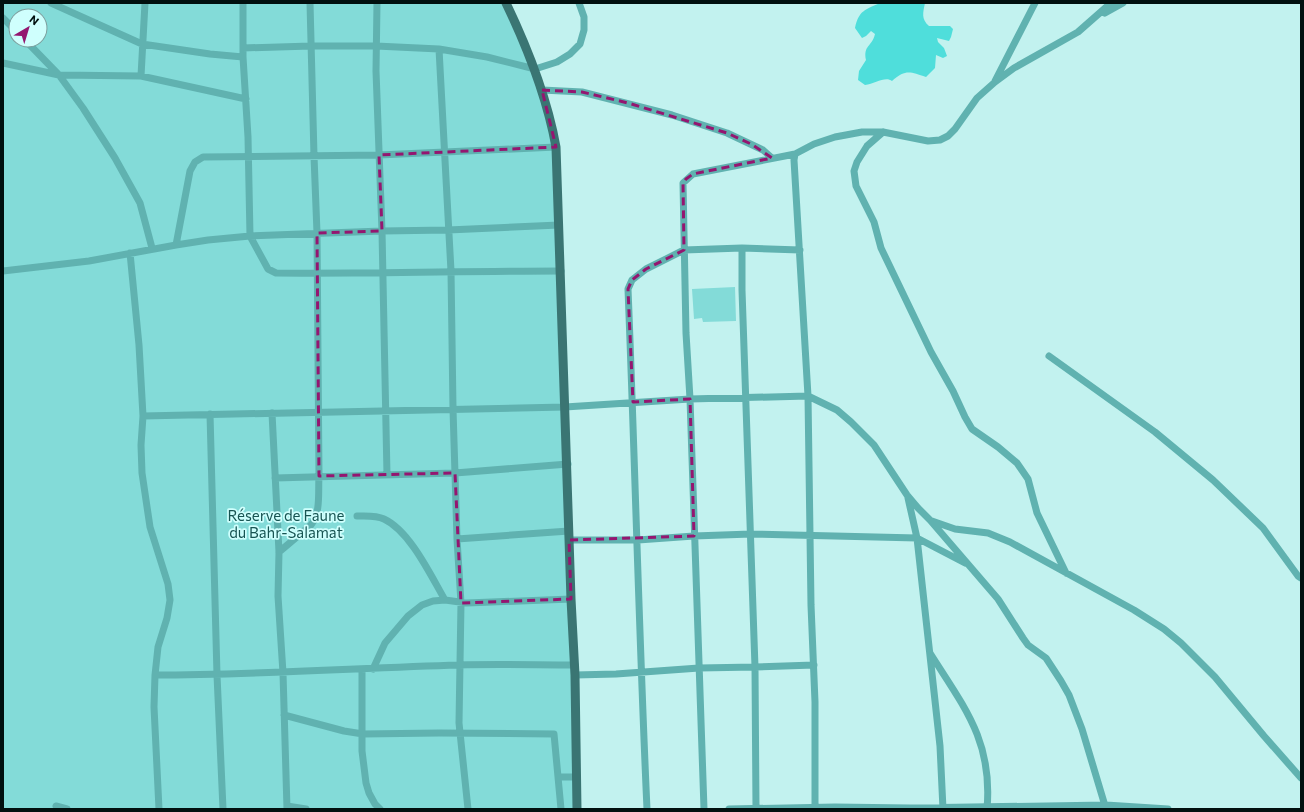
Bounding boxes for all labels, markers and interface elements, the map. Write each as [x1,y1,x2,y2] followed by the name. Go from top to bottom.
[8,8,48,48] north arrow
[27,12,42,27] text: N
[228,506,345,541] park label: Réserve de Faune du Bahr-Salamat

